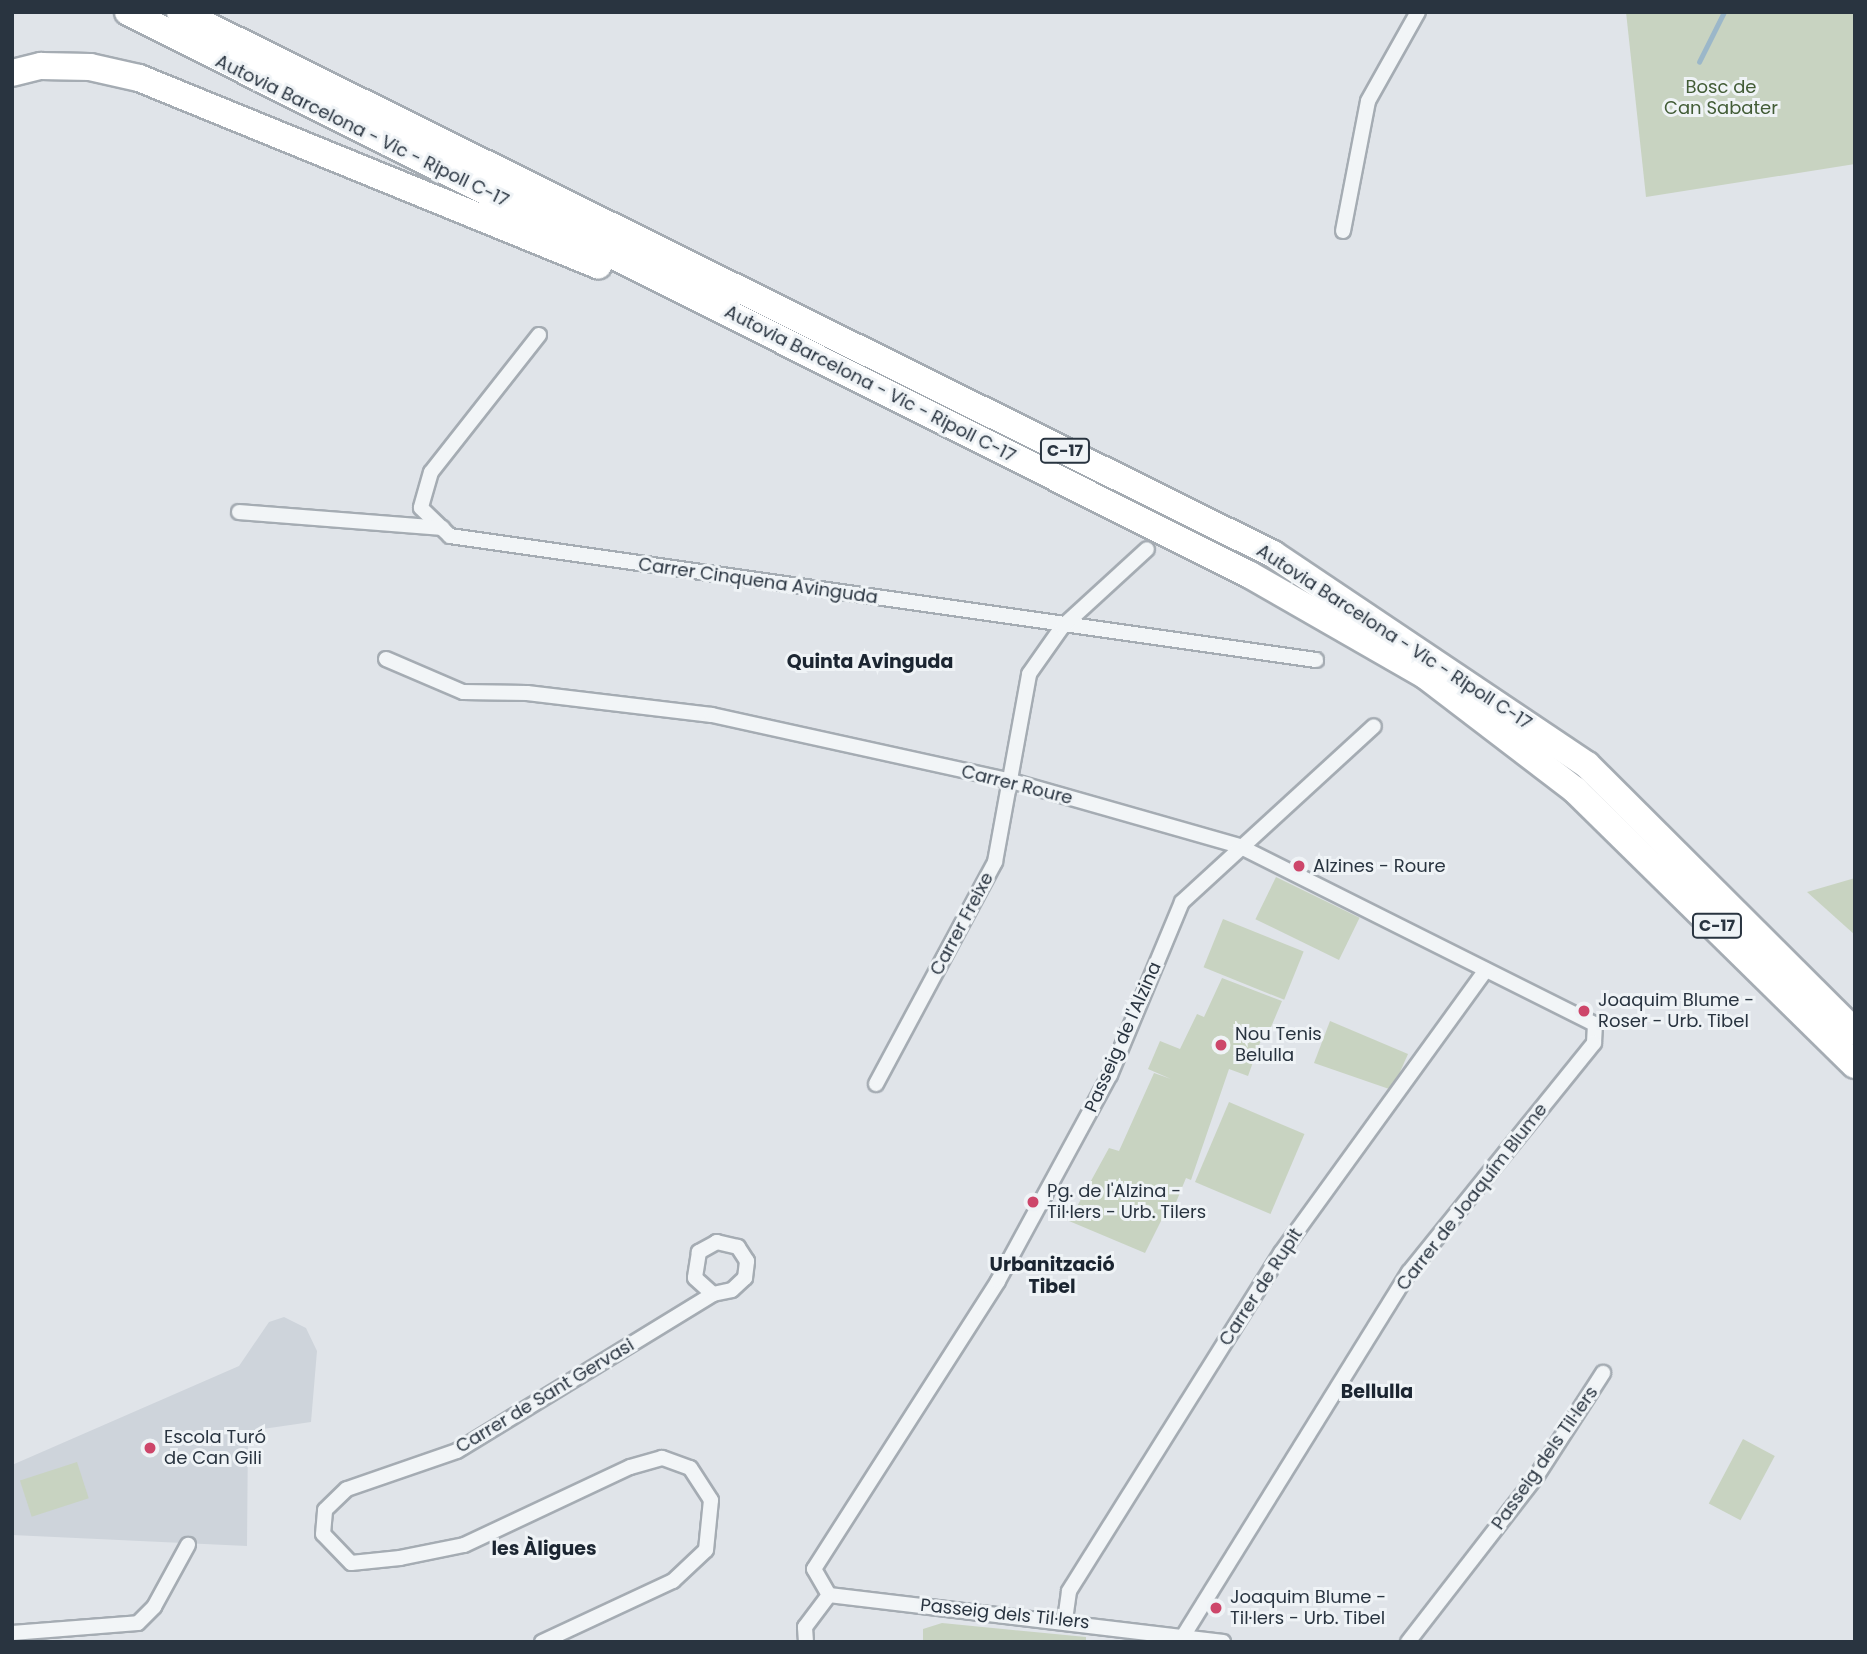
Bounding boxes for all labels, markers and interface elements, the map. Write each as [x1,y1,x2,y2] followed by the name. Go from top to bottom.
[212,50,512,212] street label: Autovia Barcelona - Vic - Ripoll C-17
[1664,77,1778,119] park label: Bosc de Can Sabater
[721,301,1019,467] street label: Autovia Barcelona - Vic - Ripoll C-17
[1039,438,1091,464] road number: C-17
[1252,540,1536,734] street label: Autovia Barcelona - Vic - Ripoll C-17
[637,553,879,609] street label: Carrer Cinquena Avinguda
[787,651,953,673] district label: Quinta Avinguda
[959,761,1075,809] street label: Carrer Roure
[1313,855,1446,877] place label: Alzines - Roure
[1291,858,1307,874] marker: Alzines - Roure
[926,869,998,979] street label: Carrer Freixe
[1691,914,1743,938] road number: C-17
[1080,959,1166,1115] street label: Passeig de l'Alzina
[1598,990,1754,1032] place label: Joaquim Blume - Roser - Urb. Tibel
[1576,1003,1592,1019] marker: Joaquim Blume - Roser - Urb. Tibel
[1235,1024,1322,1066] place label: Nou Tenis Belulla
[1213,1037,1229,1053] marker: Nou Tenis Belulla
[1392,1099,1552,1295] street label: Carrer de Joaquím Blume
[1047,1181,1206,1224] place label: Pg. de l'Alzina - Til·lers - Urb. Tilers
[1025,1194,1041,1210] marker: Pg. de l'Alzina - Til·lers - Urb. Tilers
[1215,1224,1307,1350] street label: Carrer de Rupit
[990,1254,1114,1298] district label: Urbanització Tibel
[452,1334,638,1458] street label: Carrer de Sant Gervasi
[1341,1381,1413,1403] district label: Bellulla
[1487,1382,1603,1534] street label: Passeig dels Til·lers
[164,1427,266,1470] place label: Escola Turó de Can Gili
[142,1440,158,1456] marker: Escola Turó de Can Gili
[491,1538,597,1560] district label: les Àligues
[1230,1587,1386,1630] place label: Joaquim Blume - Til·lers - Urb. Tibel
[919,1594,1091,1634] street label: Passeig dels Til·lers
[1208,1600,1224,1616] marker: Joaquim Blume - Til·lers - Urb. Tibel

